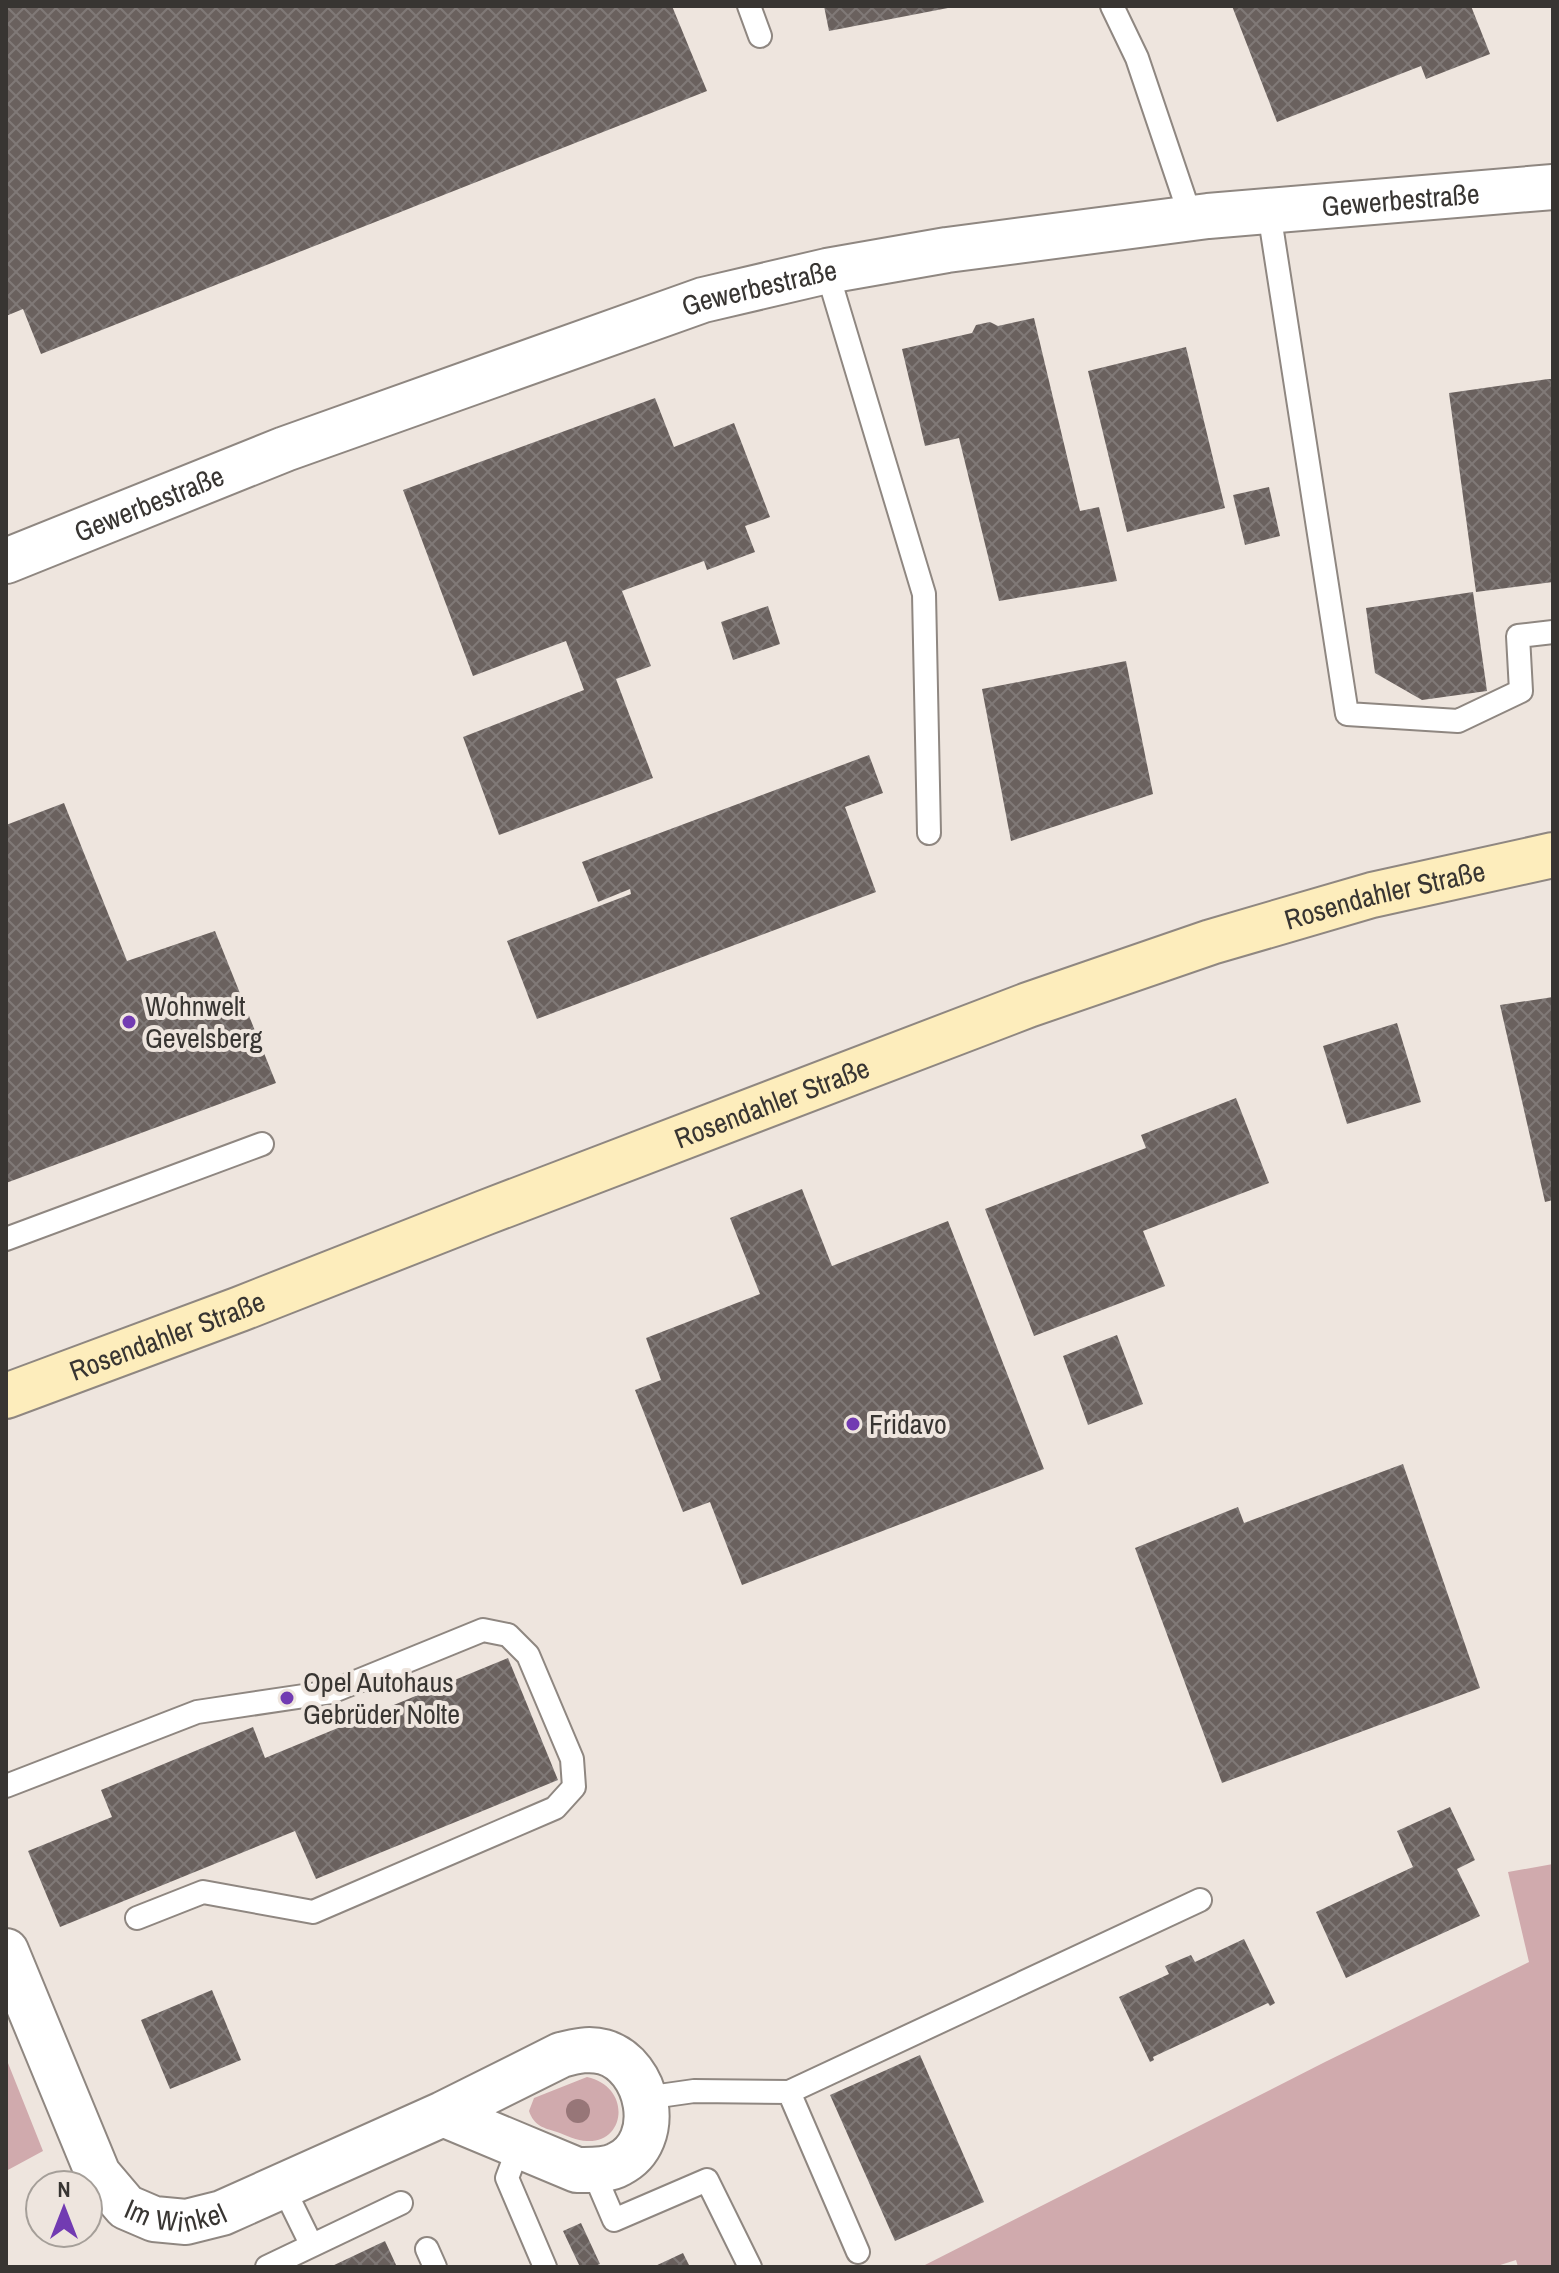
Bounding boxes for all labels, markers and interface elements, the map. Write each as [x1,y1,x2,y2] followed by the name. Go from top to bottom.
[1320,174,1481,225] street label: Gewerbestraße
[676,251,840,325] street label: Gewerbestraße
[68,456,229,551] street label: Gewerbestraße
[1280,852,1489,939] street label: Rosendahler Straße
[145,987,263,1057] place label: Wohnwelt Gevelsberg
[120,1013,138,1031] marker: Wohnwelt Gevelsberg
[669,1048,875,1157] street label: Rosendahler Straße
[64,1282,270,1390] street label: Rosendahler Straße
[869,1405,947,1443] place label: Fridavo
[844,1415,862,1433] marker: Fridavo
[303,1663,460,1733] place label: Opel Autohaus Gebrüder Nolte
[278,1689,296,1707] marker: Opel Autohaus Gebrüder Nolte
[24,2169,104,2249] north arrow
[57,2174,71,2204] text: N
[119,2190,232,2241] street label: Im Winkel

